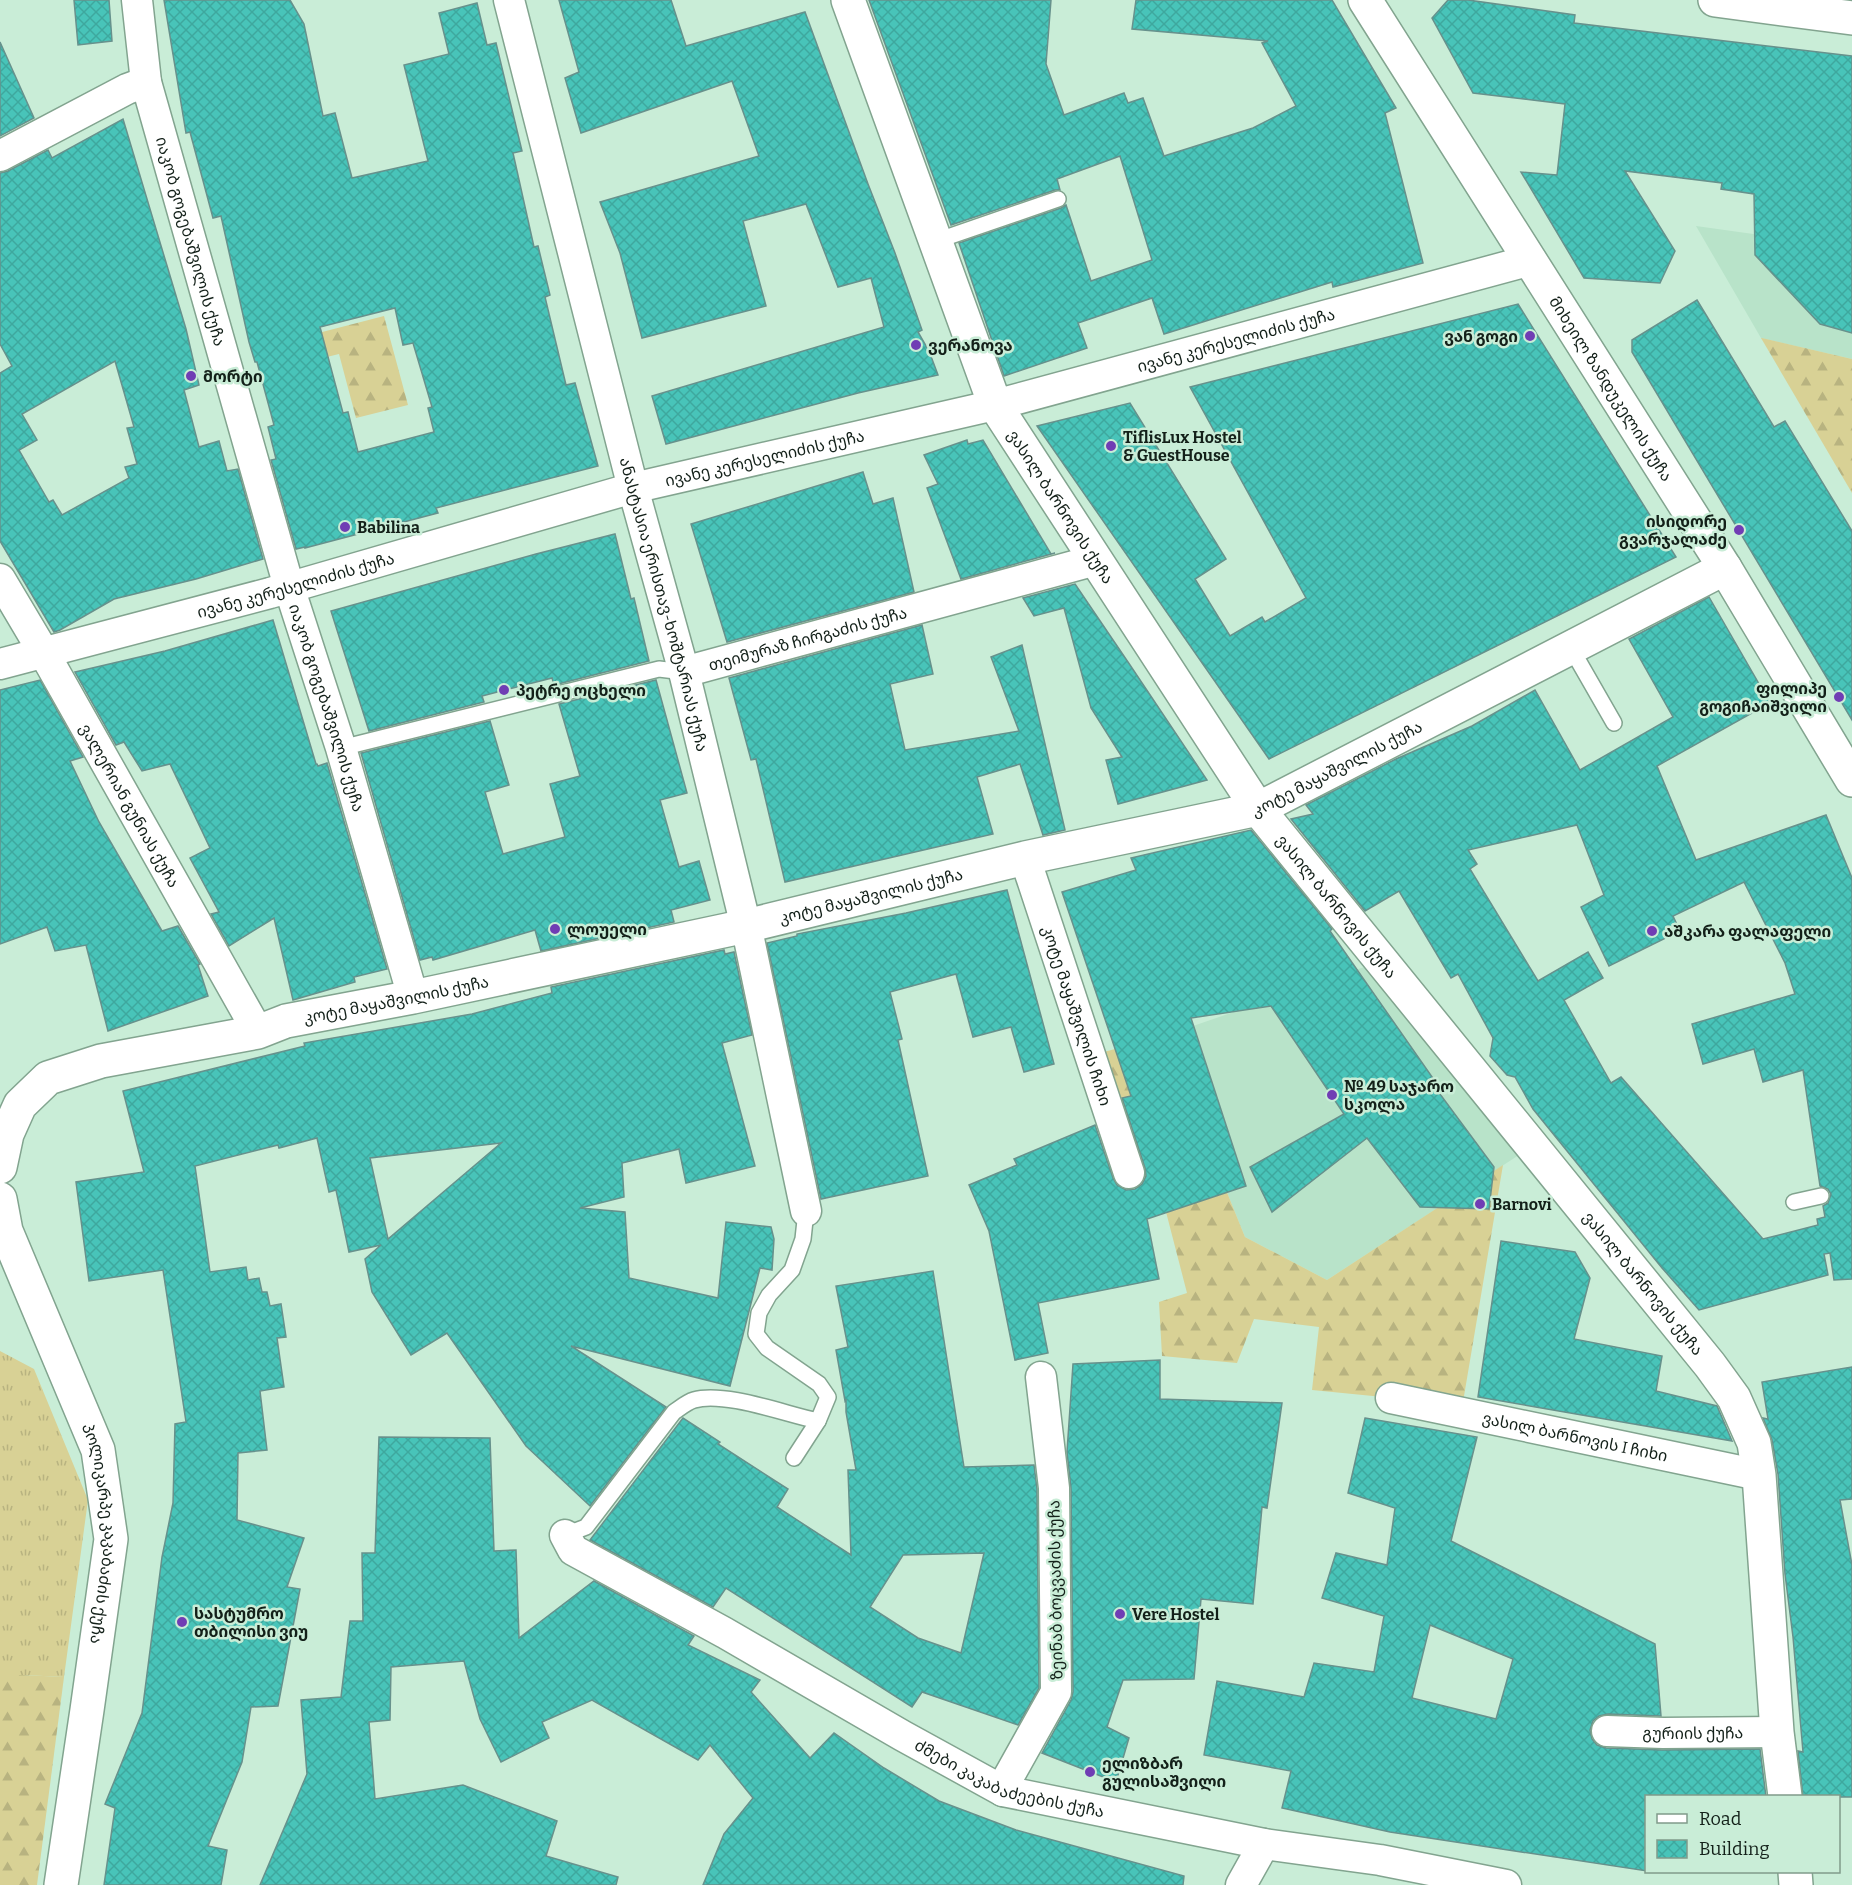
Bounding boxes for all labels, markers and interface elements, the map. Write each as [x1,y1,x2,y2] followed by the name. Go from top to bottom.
[152,134,229,348] street label: იაკობ გოგებაშვილის ქუჩა
[1545,293,1676,485] street label: მიხეილ ზანდუკელის ქუჩა
[1135,305,1337,376] street label: ივანე კერესელიძის ქუჩა
[1444,327,1518,346] place label: ვან გოგი
[1523,329,1537,343] marker: ვან გოგი
[928,336,1013,355] place label: ვერანოვა
[909,338,923,352] marker: ვერანოვა
[203,367,263,386] place label: მორტი
[184,369,198,383] marker: მორტი
[663,426,866,490] street label: ივანე კერესელიძის ქუჩა
[1004,426,1118,587] street label: ვასილ ბარნოვის ქუჩა
[1123,428,1242,465] place label: TiflisLux Hostel & GuestHouse
[1104,439,1118,453] marker: TiflisLux Hostel & GuestHouse
[616,455,712,753] street label: ანასტასია ერისთავ-ხოშტარიას ქუჩა
[1619,512,1727,550] place label: ისიდორე გვარჯალაძე
[357,518,420,537] place label: Babilina
[338,520,352,534] marker: Babilina
[1732,523,1746,537] marker: ისიდორე გვარჯალაძე
[195,549,397,622] street label: ივანე კერესელიძის ქუჩა
[285,601,368,814] street label: იაკობ გოგებაშვილის ქუჩა
[706,603,909,675] street label: თეიმურაზ ჩირგაძის ქუჩა
[1699,679,1827,717] place label: ფილიპე გოგიჩაიშვილი
[516,681,646,701] place label: პეტრე ოცხელი
[497,683,511,697] marker: პეტრე ოცხელი
[1832,690,1846,704] marker: ფილიპე გოგიჩაიშვილი
[1251,717,1426,820] street label: კოტე მაყაშვილის ქუჩა
[76,720,183,891] street label: ვალერიან გუნიას ქუჩა
[1272,831,1401,982] street label: ვასილ ბარნოვის ქუჩა
[777,865,965,928] street label: კოტე მაყაშვილის ქუჩა
[567,920,647,940] place label: ლოუელი
[548,922,562,936] marker: ლოუელი
[1664,922,1831,942] place label: აშკარა ფალაფელი
[1038,923,1115,1108] street label: კოტე მაყაშვილის ჩიხი
[1645,924,1659,938] marker: აშკარა ფალაფელი
[302,972,490,1027] street label: კოტე მაყაშვილის ქუჩა
[1344,1077,1454,1115] place label: № 49 საჯარო სკოლა
[1325,1088,1339,1102] marker: № 49 საჯარო სკოლა
[1492,1195,1552,1214] place label: Barnovi
[1473,1197,1487,1211] marker: Barnovi
[1579,1208,1707,1359] street label: ვასილ ბარნოვის ქუჩა
[1481,1408,1669,1466] street label: ვასილ ბარნოვის I ჩიხი
[78,1420,120,1645] street label: პოლიკარპე კაკაბაძის ქუჩა
[1044,1500,1067,1680] street label: ზეინაბ ბოცვაძის ქუჩა
[194,1604,308,1642] place label: სასტუმრო თბილისი ვიუ
[1132,1605,1219,1624] place label: Vere Hostel
[1113,1607,1127,1621] marker: Vere Hostel
[175,1615,189,1629] marker: სასტუმრო თბილისი ვიუ
[1642,1723,1743,1743] street label: გურიის ქუჩა
[911,1735,1106,1821] street label: ძმები კაკაბაძეების ქუჩა
[1102,1754,1226,1792] place label: ელიზბარ გულისაშვილი
[1083,1765,1097,1779] marker: ელიზბარ გულისაშვილი
[1645,1795,1840,1873] legend
[1699,1808,1742,1830] text: Road
[1699,1838,1770,1860] text: Building

